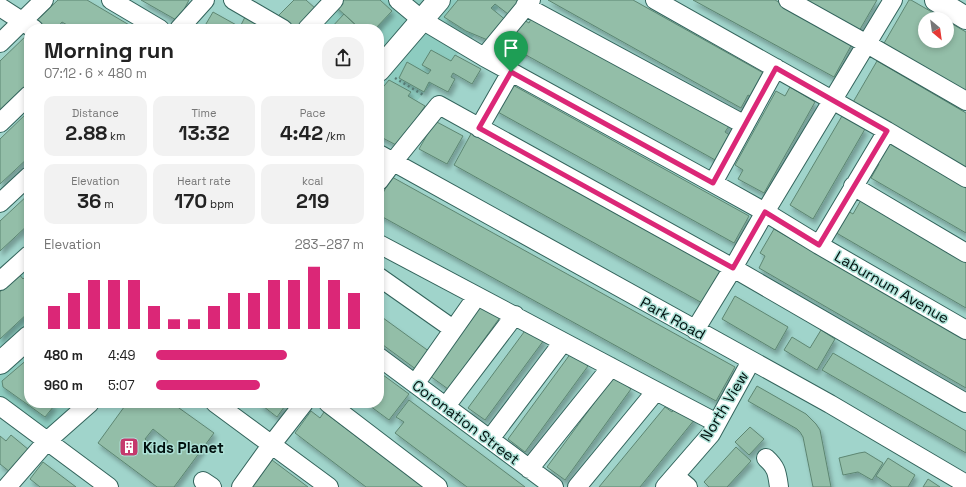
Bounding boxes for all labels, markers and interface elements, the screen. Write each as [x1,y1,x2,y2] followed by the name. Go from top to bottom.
[918,12,954,48] north arrow
[918,12,954,48] map controls
[494,31,528,72] pin
[44,36,174,64] text: Morning run
[322,37,364,79] button: share
[500,37,522,59] icon: arrive
[44,65,147,82] text: 07:12 · 6 × 480 m
[72,106,119,120] text: Distance
[191,106,217,120] text: Time
[300,106,326,120] text: Pace
[65,120,107,146] text: 2.88
[178,120,230,146] text: 13:32
[280,120,323,146] text: 4:42
[107,129,125,143] text: km
[323,129,345,143] text: /km
[71,174,119,188] text: Elevation
[177,174,231,188] text: Heart rate
[302,174,323,188] text: kcal
[77,188,101,214] text: 36
[174,188,207,214] text: 170
[296,188,329,214] text: 219
[101,197,114,211] text: m
[207,197,234,211] text: bpm
[44,236,101,253] text: Elevation
[295,236,364,253] text: 283–287 m
[831,246,953,328] street label: Laburnum Avenue
[637,292,709,344] street label: Park Road
[44,347,83,364] text: 480 m
[108,347,136,364] text: 4:49
[696,368,752,444] street label: North View
[409,375,524,469] street label: Coronation Street
[44,377,83,394] text: 960 m
[108,377,135,394] text: 5:07
[118,436,140,458] building icon: Kids Planet
[143,438,224,457] place label: Kids Planet

